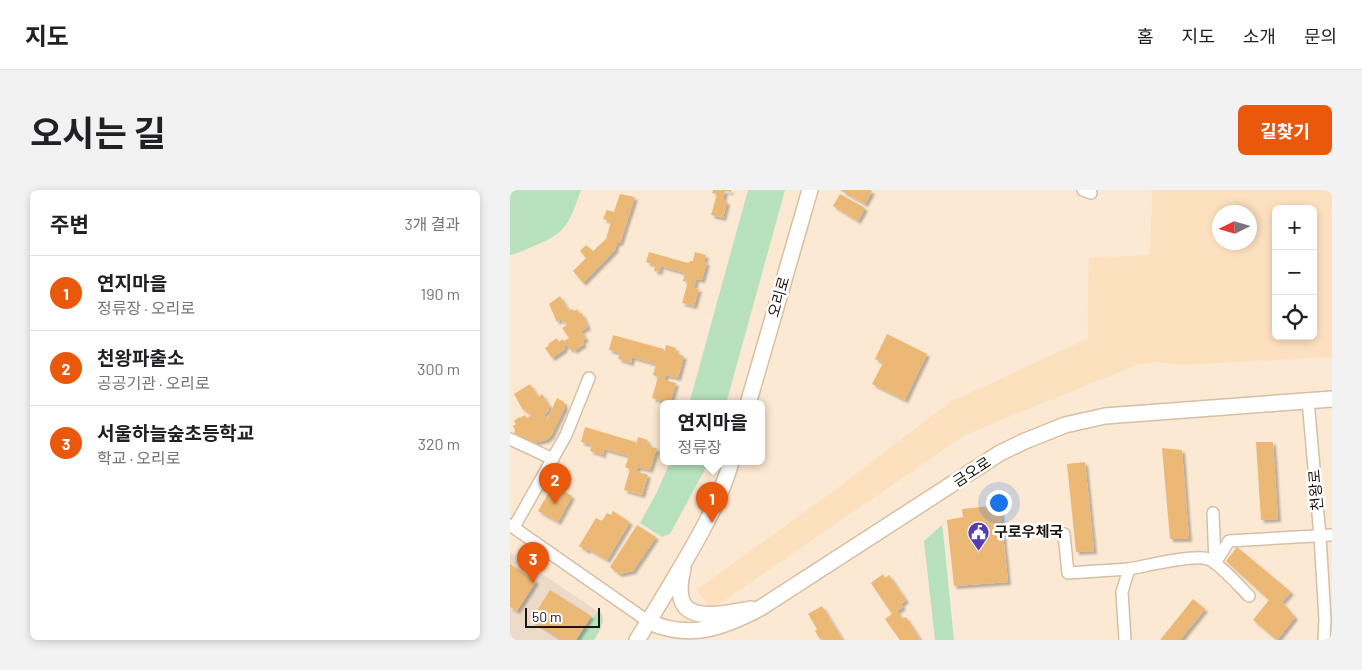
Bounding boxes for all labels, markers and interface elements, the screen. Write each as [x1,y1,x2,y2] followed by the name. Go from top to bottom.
[25,21,69,50] text: 지도
[1137,25,1154,47] text: 홈
[1182,25,1215,47] text: 지도
[1243,25,1276,47] text: 소개
[1304,25,1337,47] text: 문의
[1238,105,1332,155] button: 길찾기
[30,111,166,153] text: 오시는 길
[1212,205,1257,250] north arrow
[1272,205,1317,340] map controls
[1272,205,1317,250] button: +
[50,211,89,236] text: 주변
[404,214,460,233] text: 3개 결과
[1272,250,1317,295] button: −
[97,271,167,294] text: 연지마을
[764,274,792,319] street label: 오리로
[63,284,69,303] text: 1
[421,284,460,303] text: 190 m
[1272,295,1317,340] button: locate
[97,298,195,317] text: 정류장 · 오리로
[97,346,184,369] text: 천왕파출소
[62,359,70,378] text: 2
[417,359,460,378] text: 300 m
[97,373,210,392] text: 공공기관 · 오리로
[660,400,765,465] popup
[678,410,747,433] text: 연지마을
[97,421,254,444] text: 서울하늘숲초등학교
[62,434,70,453] text: 3
[418,434,460,453] text: 320 m
[678,437,722,456] text: 정류장
[97,448,180,467] text: 학교 · 오리로
[949,452,994,490] street label: 금오로
[539,463,571,504] pin: 2
[1304,469,1326,511] street label: 천왕로
[696,482,728,523] pin: 1
[986,490,1012,516] your location
[966,520,990,551] public building icon: 구로우체국
[994,522,1063,540] place label: 구로우체국
[517,542,549,583] pin: 3
[525,605,600,628] scale bar
[532,608,561,625] text: 50 m

